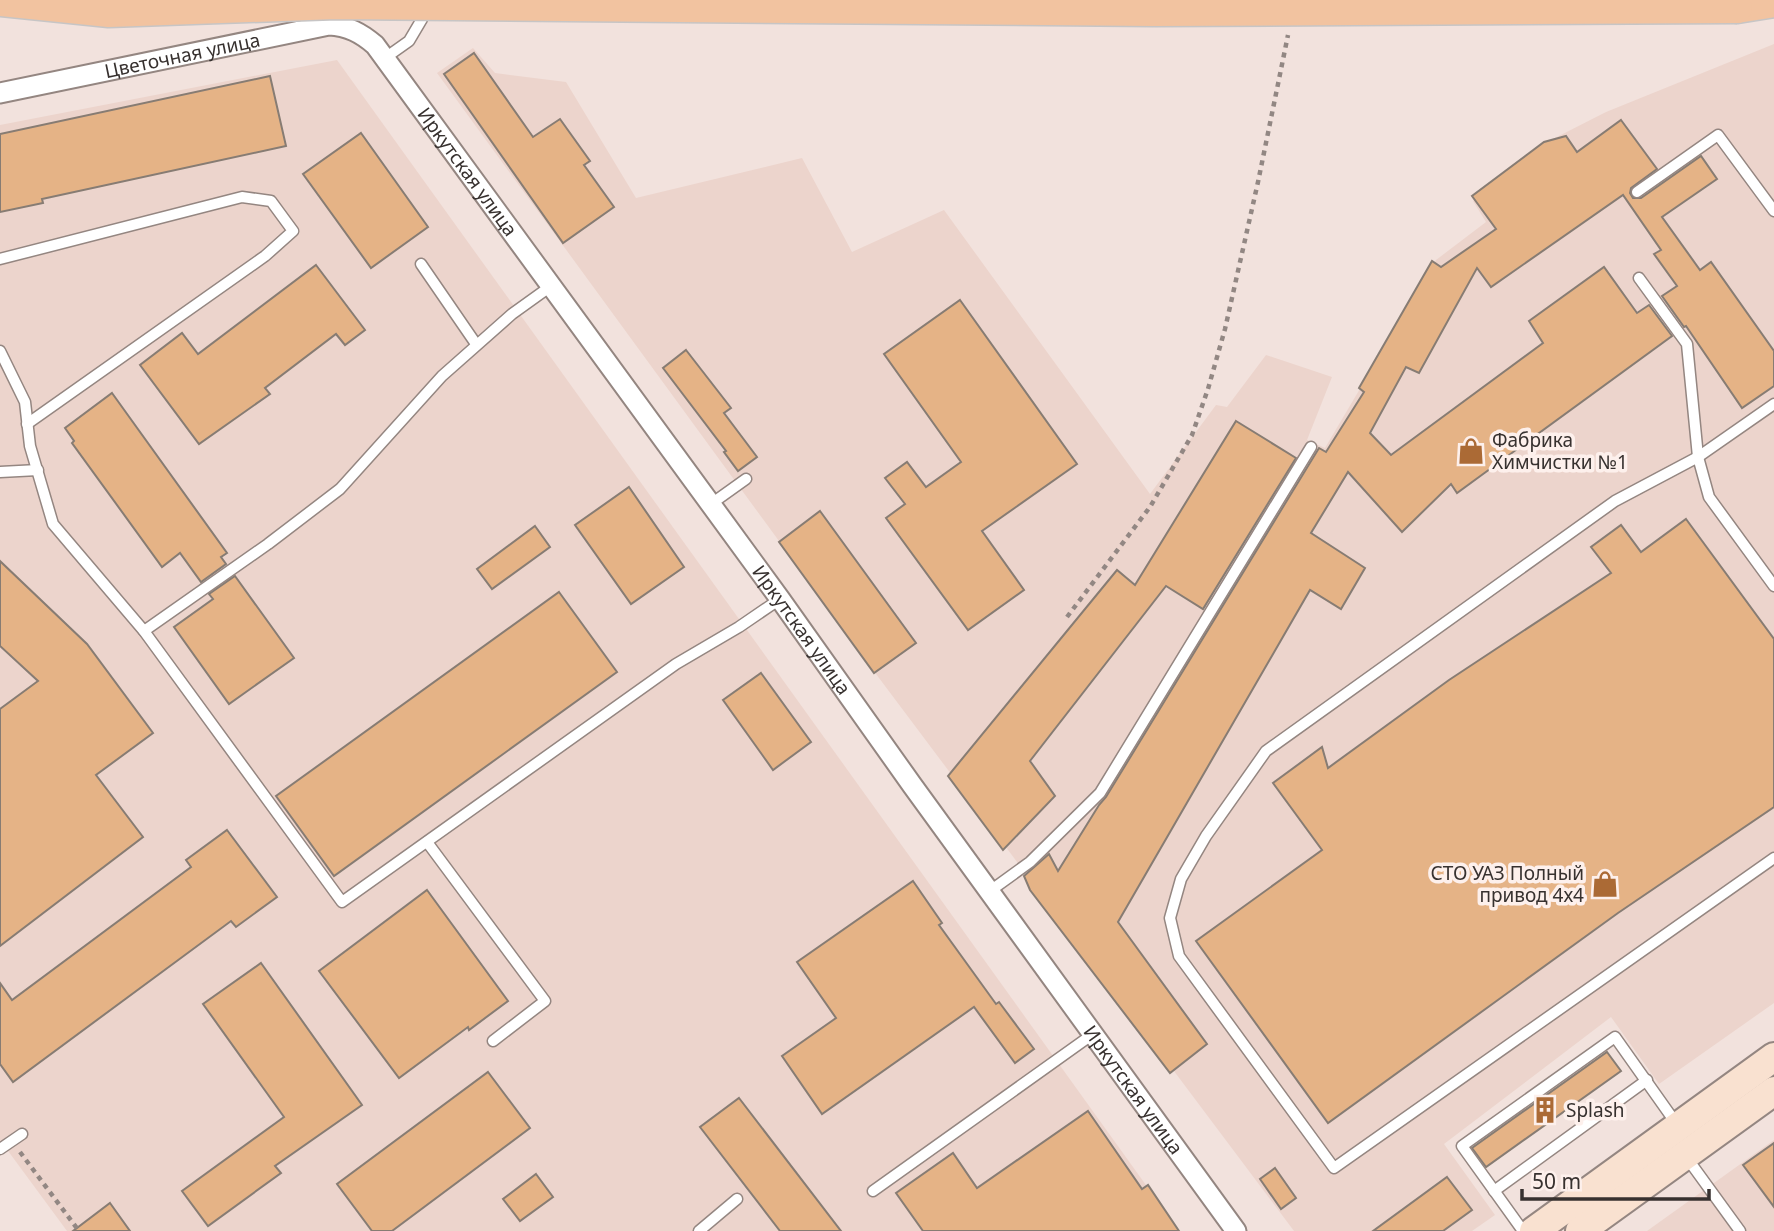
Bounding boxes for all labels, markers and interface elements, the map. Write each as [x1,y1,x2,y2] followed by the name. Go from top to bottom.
[102,27,262,84] street label: Цветочная улица
[412,102,523,241] street label: Иркутская улица
[1492,427,1628,475] place label: Фабрика Химчистки №1
[1456,436,1486,466] shop icon: Фабрика Химчистки №1
[746,560,857,700] street label: Иркутская улица
[1431,860,1584,908] place label: СТО УАЗ Полный привод 4х4
[1590,869,1620,899] shop icon: СТО УАЗ Полный привод 4х4
[1078,1020,1189,1160] street label: Иркутская улица
[1530,1095,1560,1125] building icon: Splash
[1566,1097,1625,1123] place label: Splash
[1522,1158,1709,1202] scale bar
[1532,1167,1581,1195] text: 50 m

